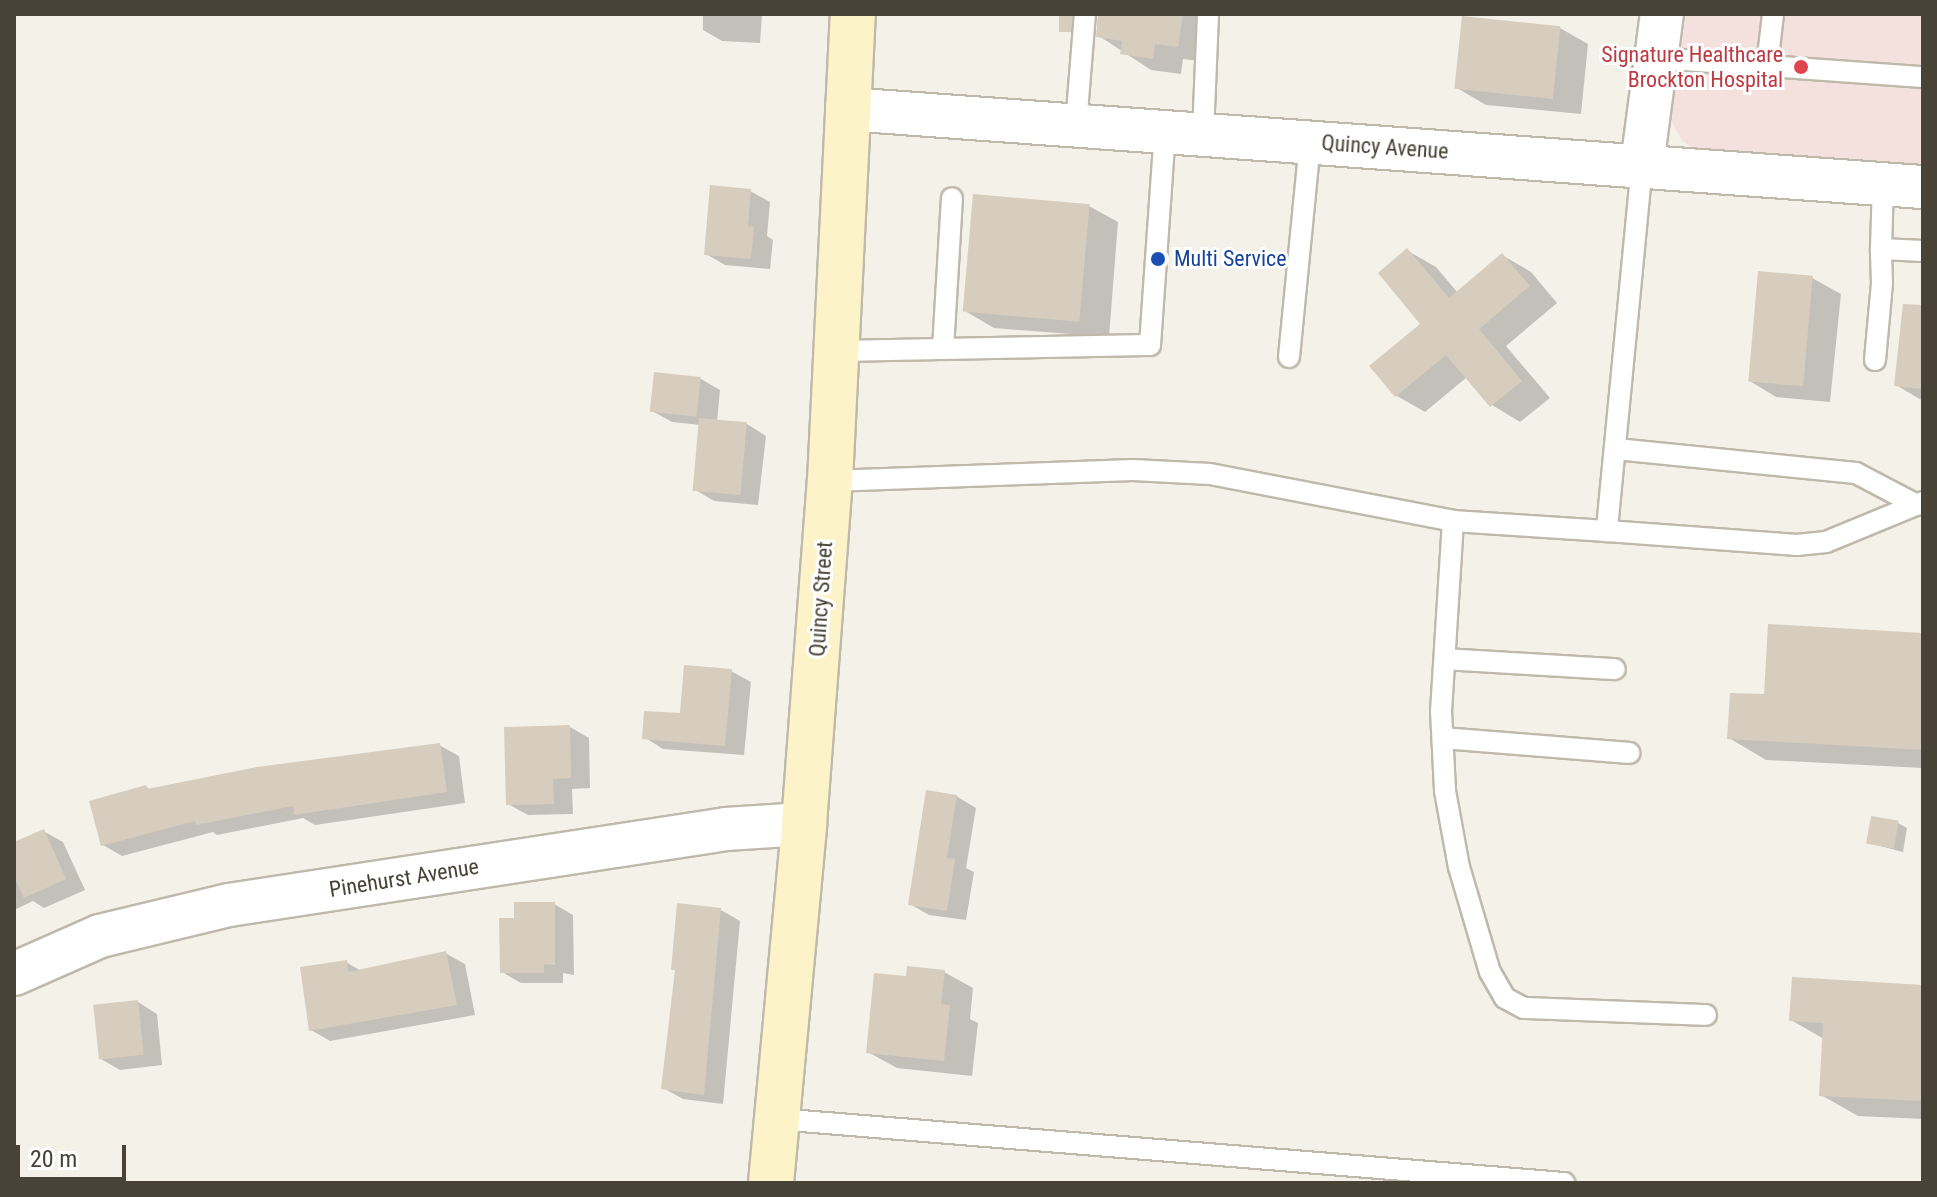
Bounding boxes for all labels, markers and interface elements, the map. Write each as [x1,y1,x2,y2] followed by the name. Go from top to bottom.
[1601,41,1783,92] place label: Signature Healthcare Brockton Hospital
[1790,56,1812,78] marker: Signature Healthcare Brockton Hospital
[1321,129,1449,165] street label: Quincy Avenue
[1174,246,1286,272] place label: Multi Service
[1149,250,1167,268] marker: Multi Service
[804,540,838,658] street label: Quincy Street
[327,853,481,903] street label: Pinehurst Avenue
[20,1129,130,1179] scale bar
[30,1145,77,1173] text: 20 m

